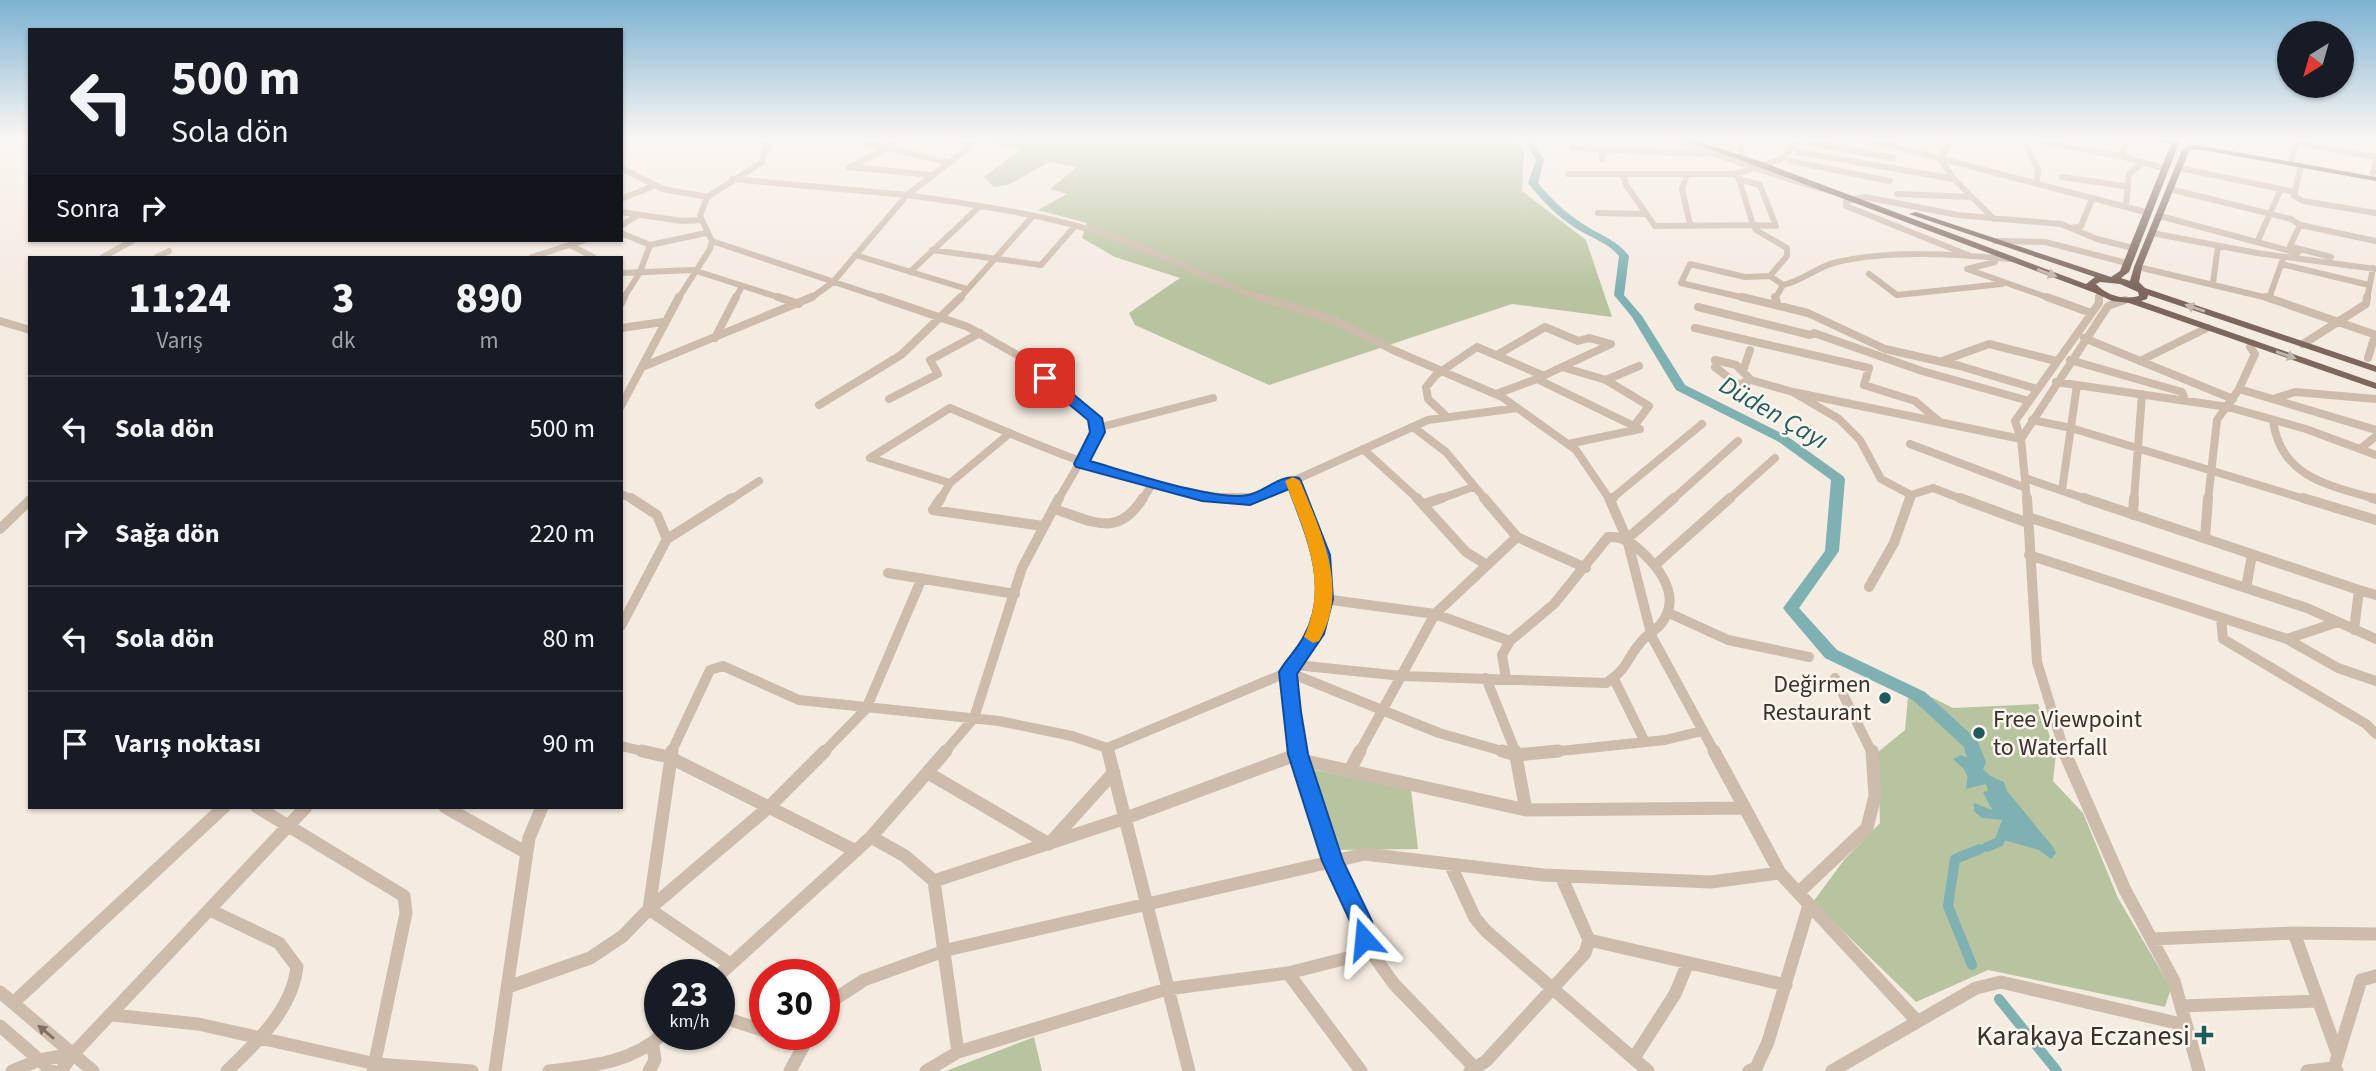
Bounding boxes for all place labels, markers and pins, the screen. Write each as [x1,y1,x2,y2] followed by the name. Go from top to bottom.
[1015,348,1075,408] pin
[1762,667,1871,730] place label: Değirmen Restaurant
[1877,690,1893,706] marker: Değirmen Restaurant
[1993,702,2142,765] place label: Free Viewpoint to Waterfall
[1971,725,1987,741] marker: Free Viewpoint to Waterfall
[1976,1016,2190,1056] place label: Karakaya Eczanesi
[2196,1027,2212,1043] marker: Karakaya Eczanesi

